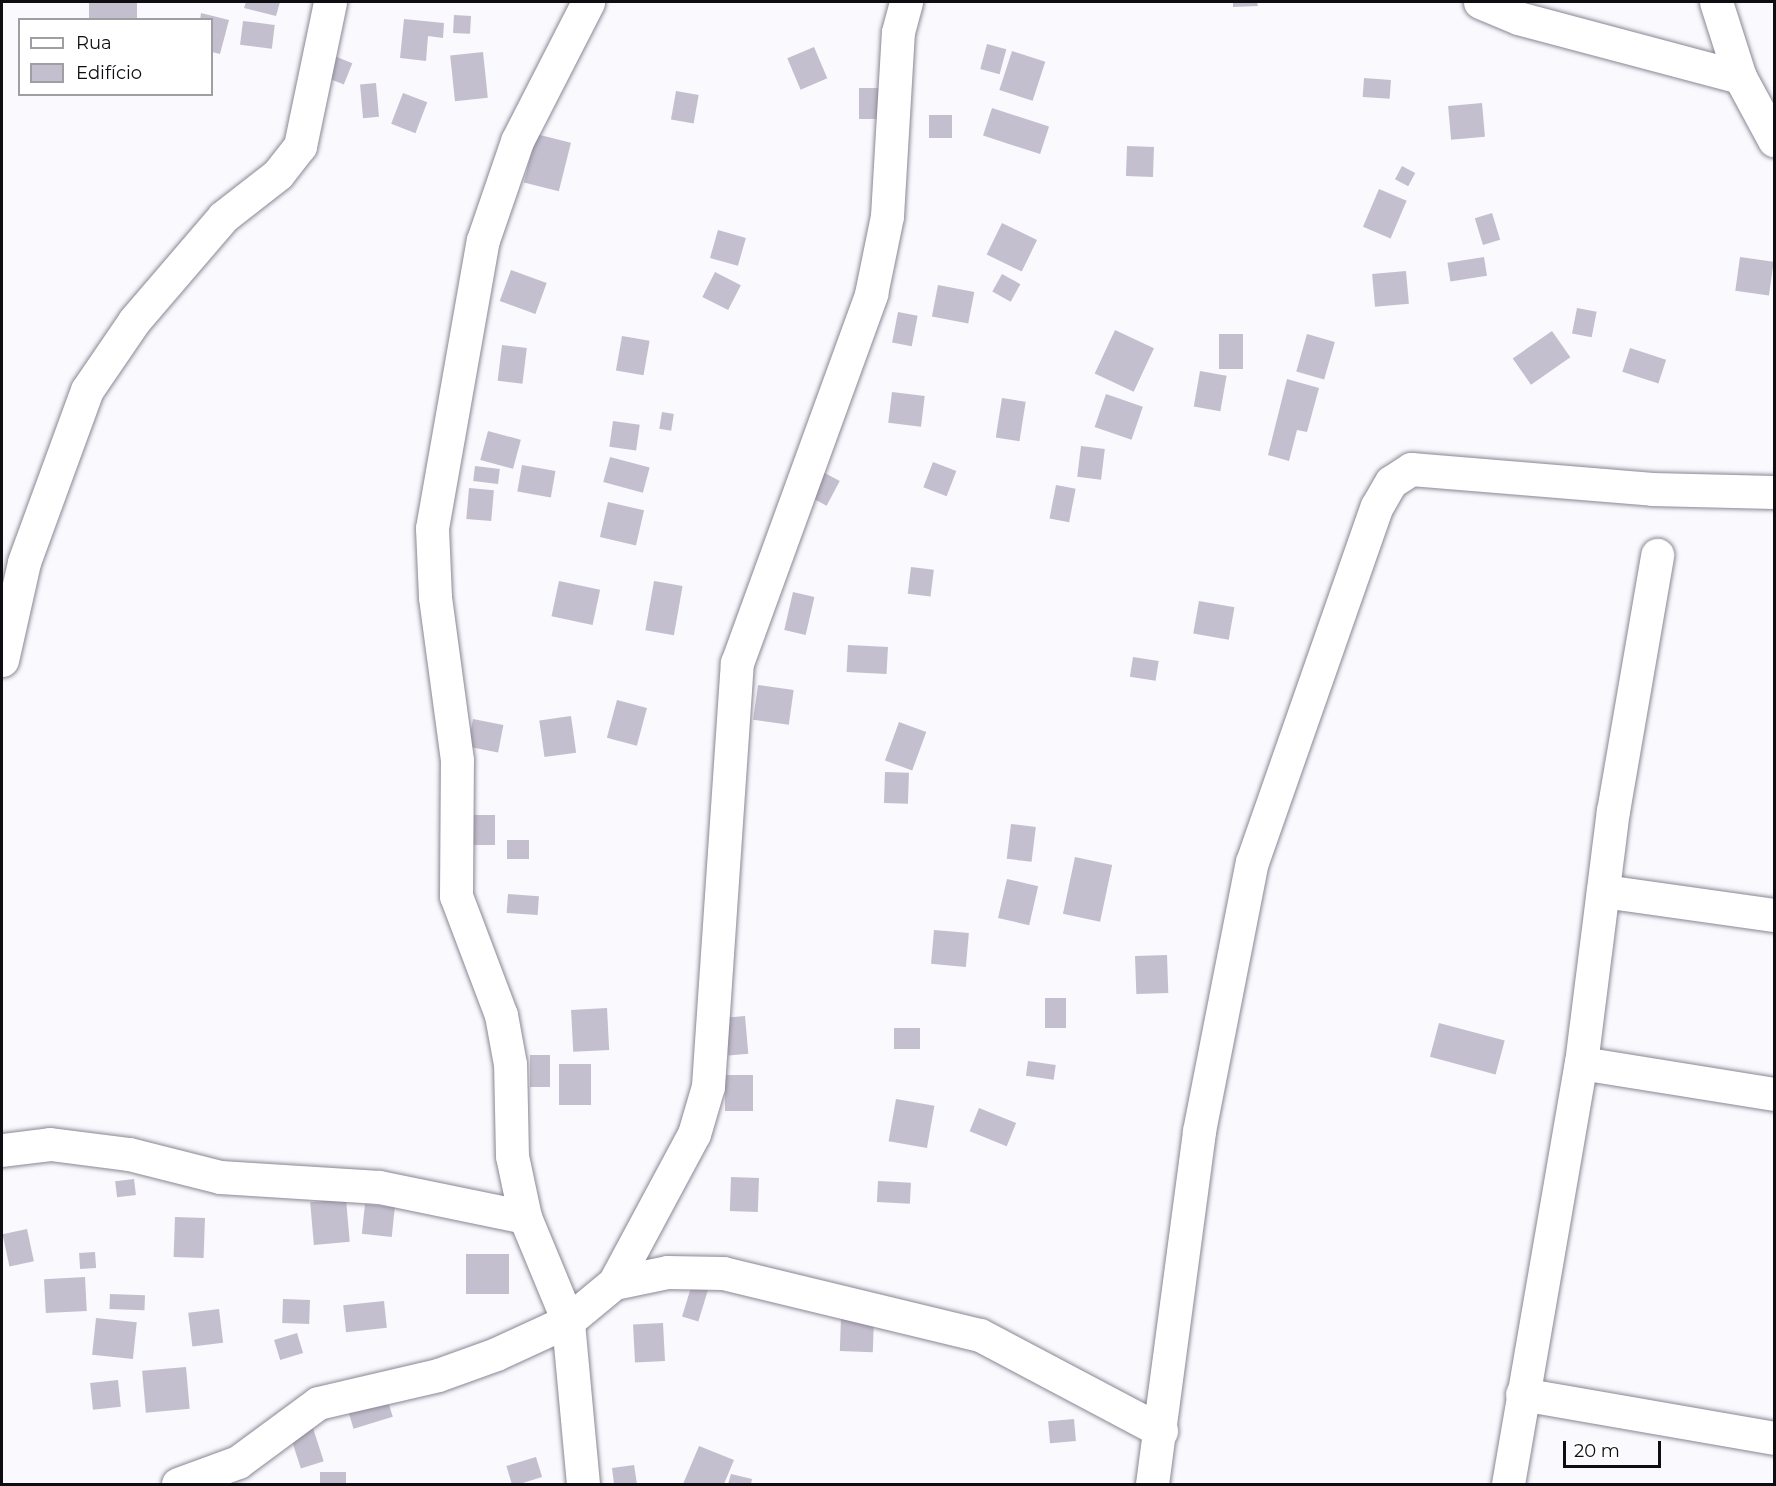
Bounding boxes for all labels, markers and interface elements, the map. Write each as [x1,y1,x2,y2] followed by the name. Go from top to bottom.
[18,18,213,96] legend
[76,32,112,54] text: Rua
[76,62,142,84] text: Edifício
[1566,1429,1664,1467] scale bar
[1574,1440,1620,1462] text: 20 m

